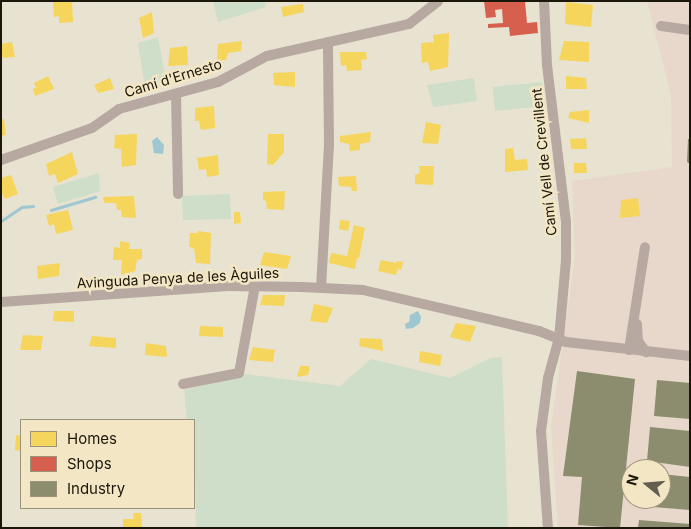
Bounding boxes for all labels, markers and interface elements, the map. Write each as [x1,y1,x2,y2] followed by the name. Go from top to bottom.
[122,55,224,101] street label: Camí d'Ernesto
[528,87,560,237] street label: Camí Vell de Crevillent
[76,264,280,292] street label: Avinguda Penya de les Àguiles
[20,419,195,509] legend
[67,429,117,448] text: Homes
[67,454,112,473] text: Shops
[621,459,671,509] north arrow
[622,472,642,487] text: N
[67,479,125,498] text: Industry

